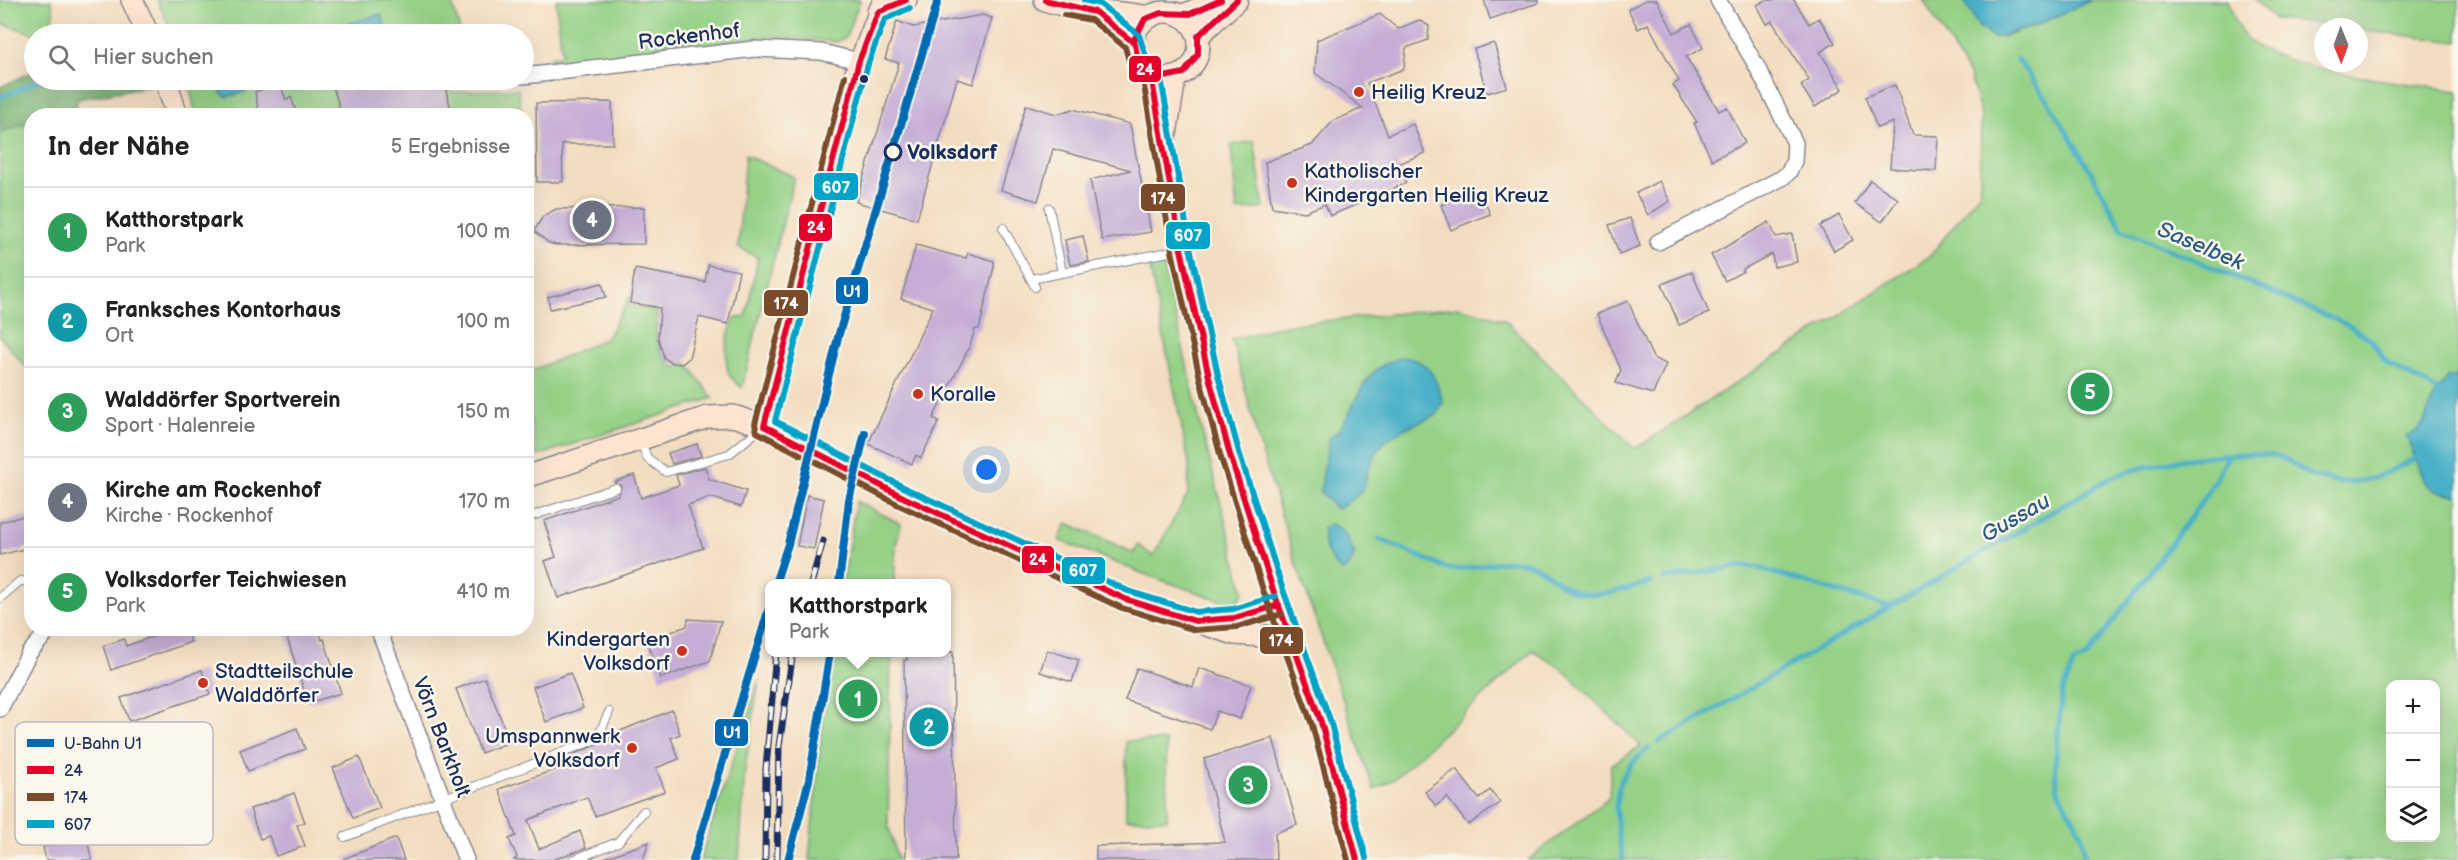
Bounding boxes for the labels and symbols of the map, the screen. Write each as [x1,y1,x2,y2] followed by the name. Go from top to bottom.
[637,18,742,55] street label: Rockenhof
[2314,18,2368,72] north arrow
[1128,55,1162,83] line badge: 24
[1136,61,1155,80] text: 24
[858,73,870,85] unlabelled marker
[1371,80,1487,105] place label: Heilig Kreuz
[1352,85,1366,99] marker: Heilig Kreuz
[907,140,998,165] place label: Volksdorf
[884,143,902,161] marker: Volksdorf
[1304,159,1550,208] place label: Katholischer Kindergarten Heilig Kreuz
[813,172,859,201] line badge: 607
[1285,176,1299,190] marker: Katholischer Kindergarten Heilig Kreuz
[822,179,850,198] text: 607
[1140,183,1186,212] line badge: 174
[1151,190,1176,209] text: 174
[572,198,612,242] pin: 4
[798,213,833,242] line badge: 24
[2153,216,2249,277] water label: Saselbek
[807,219,826,238] text: 24
[1165,221,1211,250] line badge: 607
[1174,227,1202,246] text: 607
[835,276,869,305] line badge: U1
[843,283,861,302] text: U1
[763,289,809,317] line badge: 174
[774,295,799,314] text: 174
[2070,370,2110,414] pin: 5
[930,382,996,407] place label: Koralle
[911,387,925,401] marker: Koralle
[972,455,1001,484] your location
[1976,488,2055,549] water label: Gussau
[1021,545,1055,574] line badge: 24
[1029,551,1048,570] text: 24
[1061,556,1106,585] line badge: 607
[1069,562,1097,581] text: 607
[1259,626,1304,655] line badge: 174
[546,627,671,676] place label: Kindergarten Volksdorf
[1269,632,1294,651] text: 174
[675,644,689,658] marker: Kindergarten Volksdorf
[215,659,354,708] place label: Stadtteilschule Walddörfer
[407,673,476,801] street label: Vörn Barkholt
[196,676,210,690] marker: Stadtteilschule Walddörfer
[838,676,878,722] pin: 1
[910,704,948,750] pin: 2
[714,718,749,747] line badge: U1
[15,722,213,845] legend
[485,724,621,773] place label: Umspannwerk Volksdorf
[723,724,741,743] text: U1
[64,735,142,754] text: U-Bahn U1
[625,741,639,755] marker: Umspannwerk Volksdorf
[64,762,83,781] text: 24
[1228,762,1268,808] pin: 3
[64,789,88,808] text: 174
[64,816,91,835] text: 607

